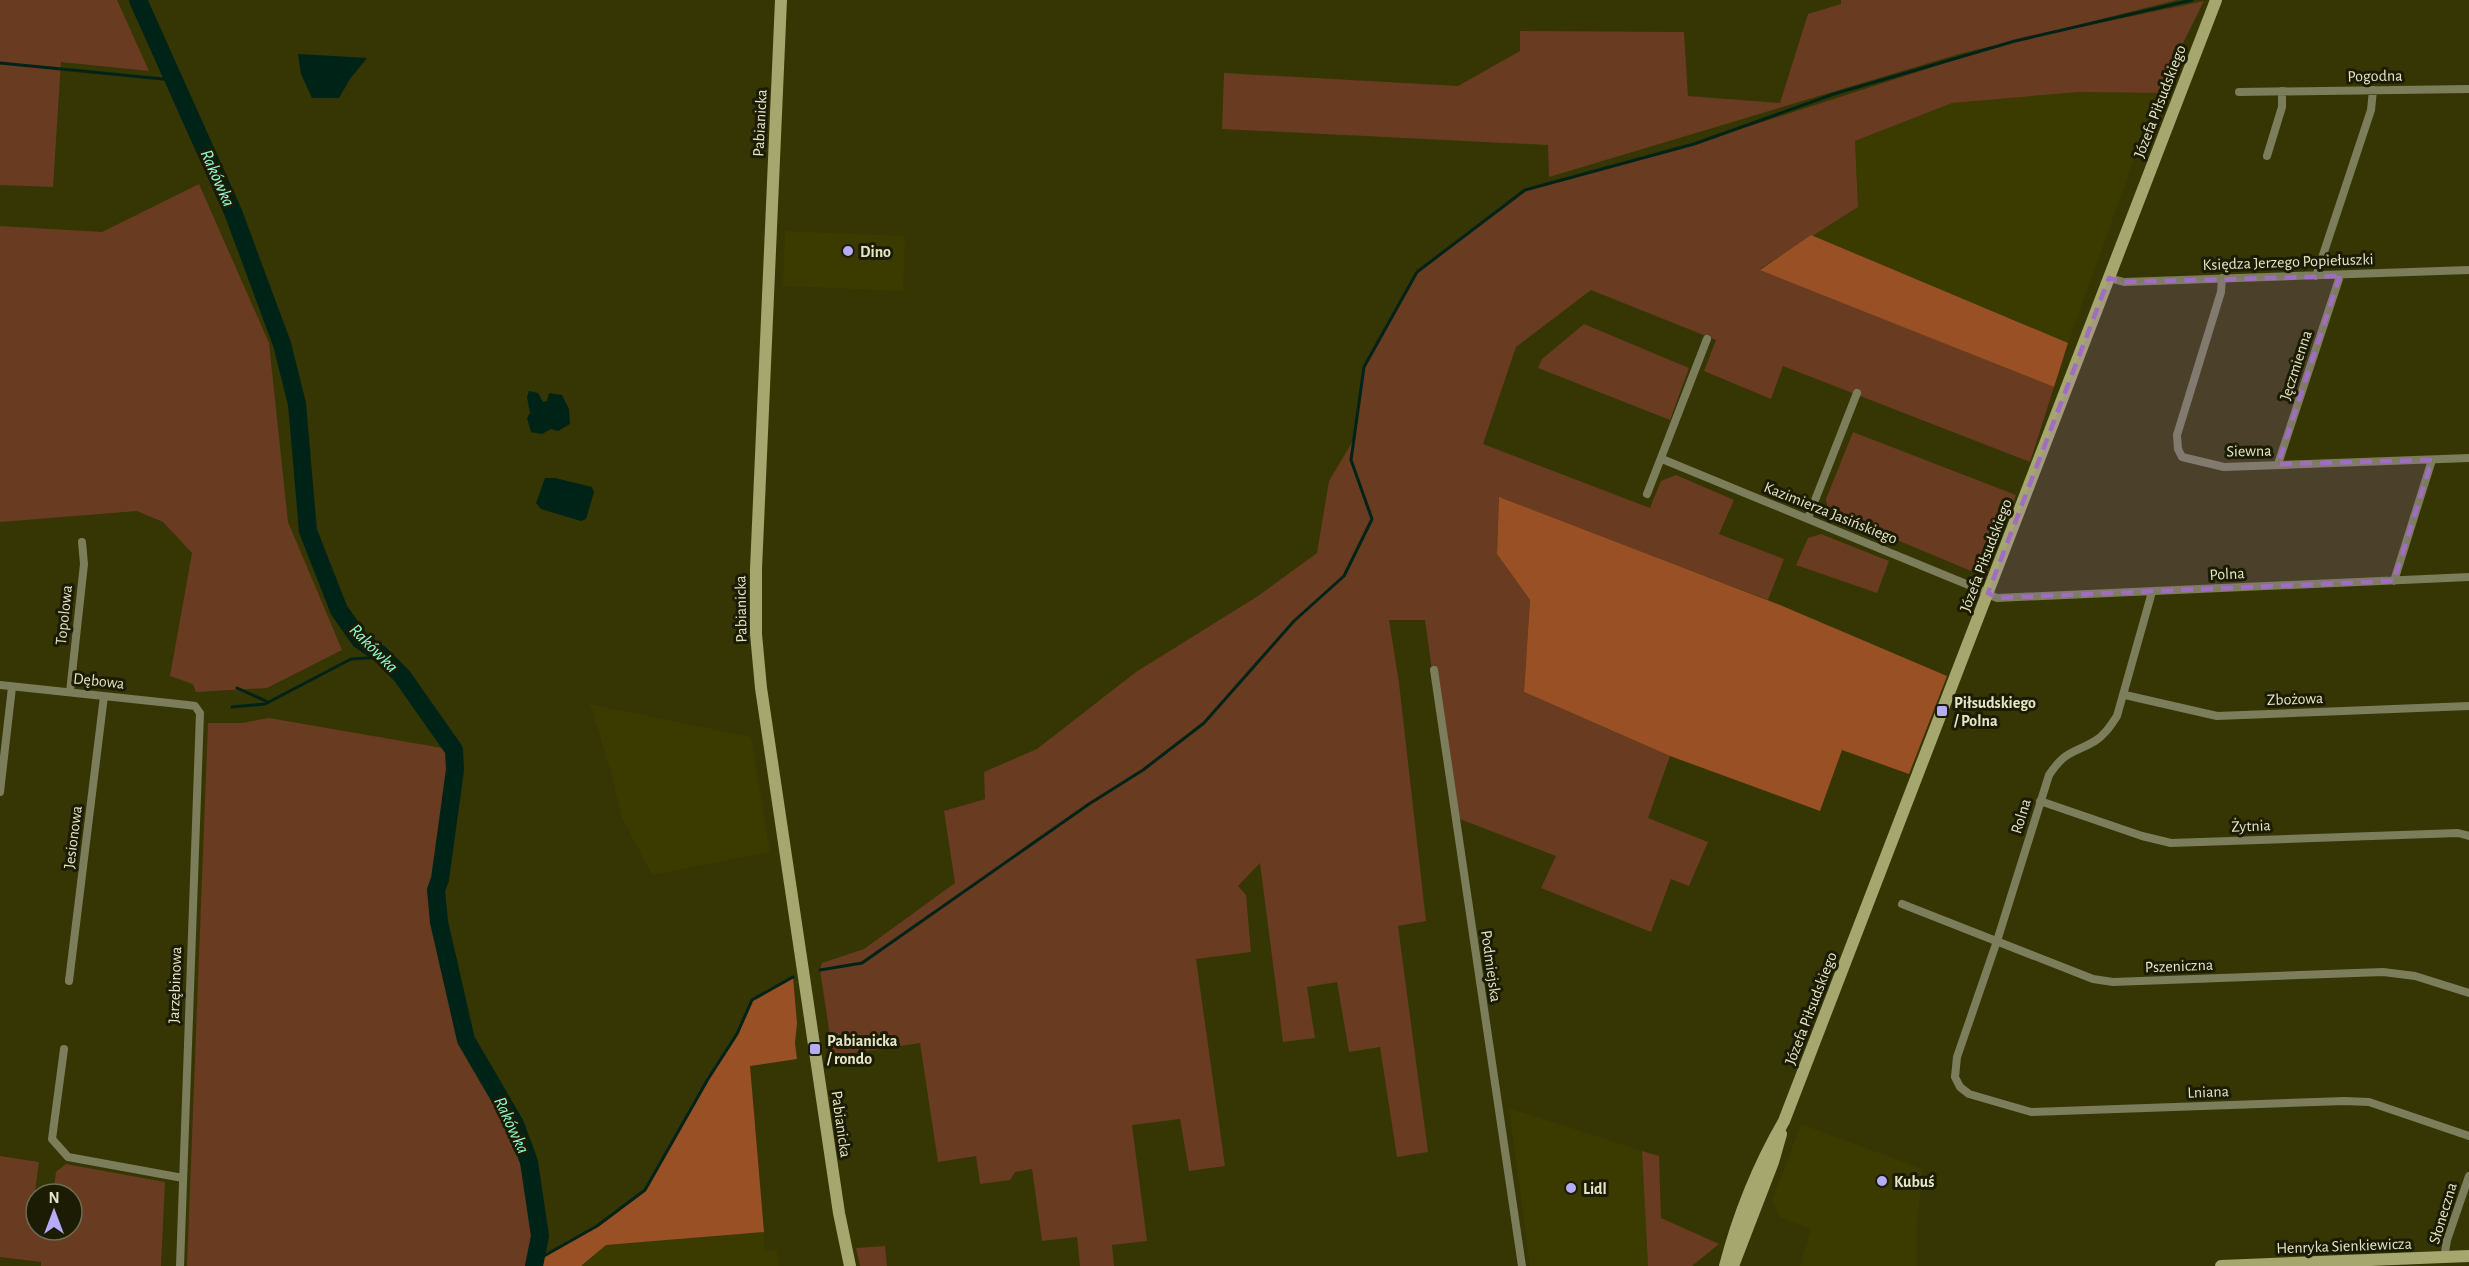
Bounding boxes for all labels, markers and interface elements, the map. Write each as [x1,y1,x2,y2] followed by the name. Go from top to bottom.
[2131,43,2189,160] street label: Józefa Piłsudskiego
[2347,68,2403,84] street label: Pogodna
[750,89,770,157] street label: Pabianicka
[197,147,238,210] water label: Rakówka
[841,244,855,258] marker: Dino
[860,244,891,260] place label: Dino
[2202,251,2374,273] street label: Księdza Jerzego Popiełuszki
[2277,328,2315,402] street label: Jęczmienna
[2226,443,2272,459] street label: Siewna
[1762,479,1900,547] street label: Kazimierza Jasińskiego
[1957,497,2015,614] street label: Józefa Piłsudskiego
[2209,565,2245,583] street label: Polna
[732,575,750,643] street label: Pabianicka
[53,584,75,646] street label: Topolowa
[346,621,401,677] water label: Rakówka
[72,670,125,692] street label: Dębowa
[2267,690,2323,708] street label: Zbożowa
[1953,695,2036,729] place label: Piłsudskiego / Polna
[1935,704,1949,718] marker: Piłsudskiego / Polna
[2008,797,2034,836] street label: Rolna
[61,805,85,870] street label: Jesionowa
[2231,815,2271,836] street label: Żytnia
[1477,929,1504,1003] street label: Podmiejska
[166,946,184,1024] street label: Jarzębinowa
[1782,950,1840,1067] street label: Józefa Piłsudskiego
[2145,957,2213,975] street label: Pszeniczna
[826,1033,898,1067] place label: Pabianicka / rondo
[808,1042,822,1056] marker: Pabianicka / rondo
[2187,1083,2229,1101] street label: Lniana
[828,1090,854,1159] street label: Pabianicka
[490,1094,532,1157] water label: Rakówka
[1875,1174,1889,1188] marker: Kubuś
[1894,1174,1934,1190] place label: Kubuś
[1564,1181,1578,1195] marker: Lidl
[1583,1181,1607,1197] place label: Lidl
[2426,1181,2460,1246] street label: Słoneczna
[24,1182,84,1242] north arrow
[48,1190,60,1206] text: N
[2276,1236,2412,1257] street label: Henryka Sienkiewicza

